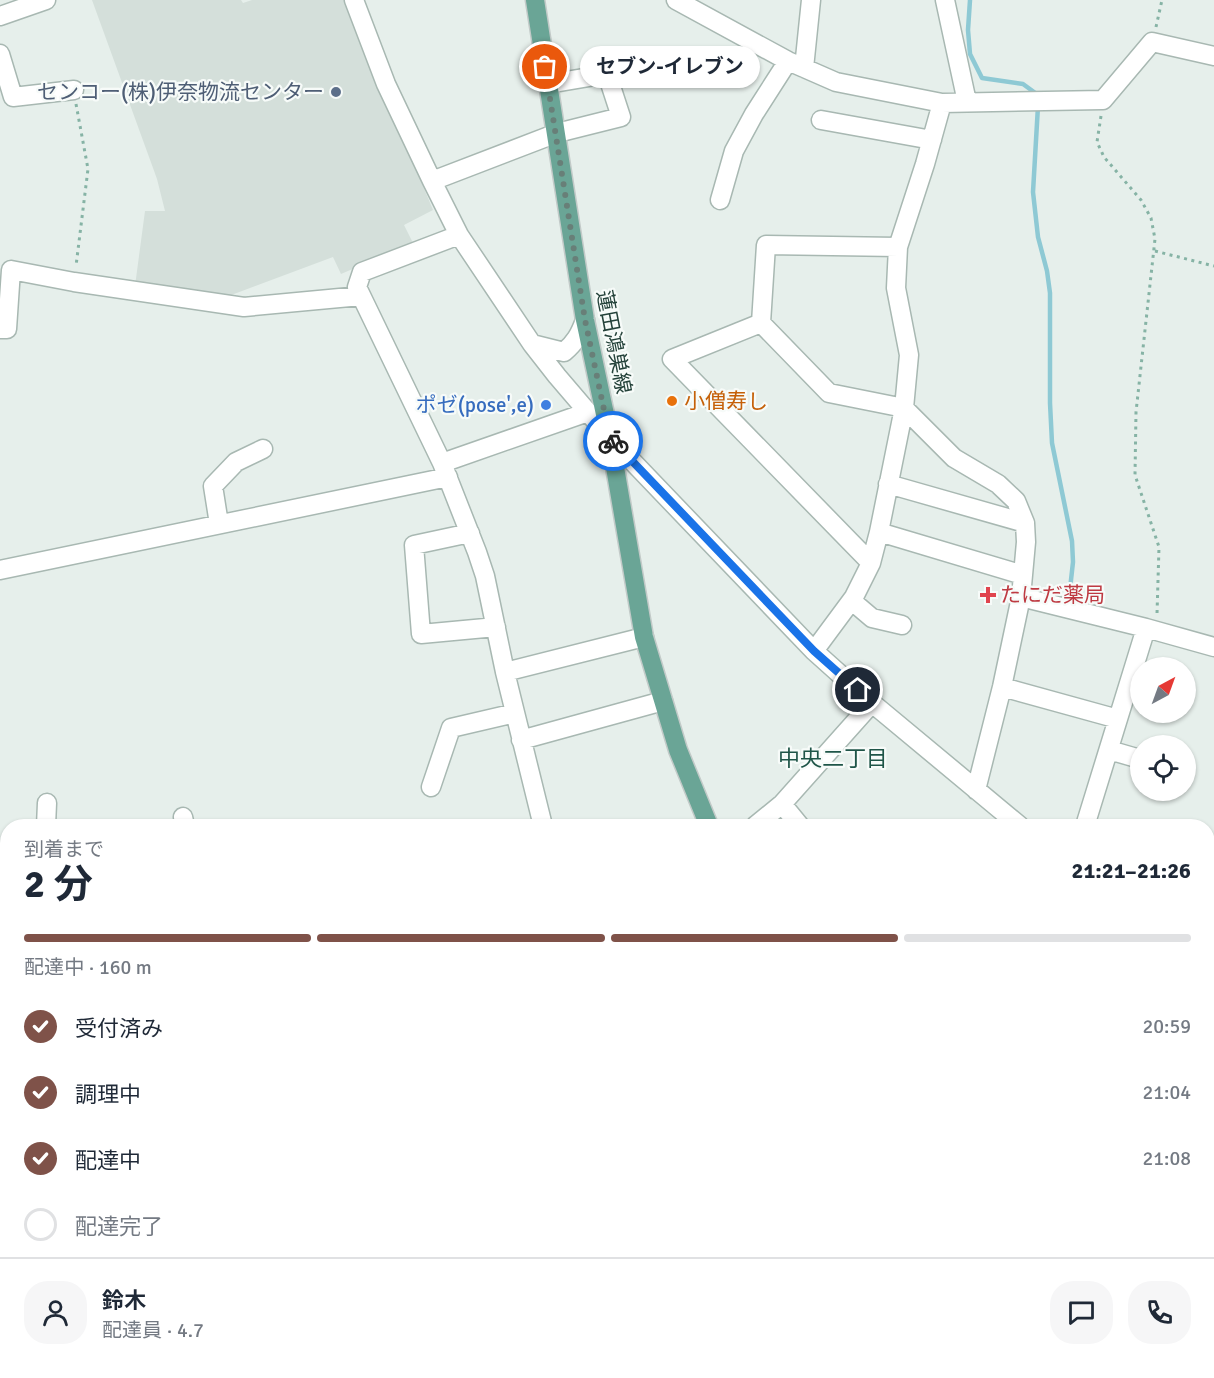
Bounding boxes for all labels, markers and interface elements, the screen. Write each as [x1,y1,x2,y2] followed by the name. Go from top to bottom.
[519,41,570,92] pin
[581,46,761,88] callout: セブン-イレブン
[528,50,561,83] icon: bag
[596,54,744,79] text: セブン-イレブン
[37,79,324,105] place label: センコー(株)伊奈物流センター
[329,85,343,99] marker: センコー(株)伊奈物流センター
[591,288,637,396] street label: 蓮田鴻巣線
[684,388,768,414] place label: 小僧寿し
[416,392,534,418] place label: ポゼ(pose',e)
[665,394,679,408] marker: 小僧寿し
[539,398,553,412] marker: ポゼ(pose',e)
[583,411,643,471] courier
[597,425,630,458] icon: bike
[1000,582,1105,608] place label: たにだ薬局
[981,588,995,602] marker: たにだ薬局
[1130,657,1196,723] north arrow
[1130,657,1196,801] map controls
[832,664,883,715] pin
[841,673,874,706] icon: home
[1130,735,1196,801] button: locate
[778,745,888,772] district label: 中央二丁目
[24,837,104,862] text: 到着まで
[1072,857,1191,884] text: 21:21–21:26
[24,860,93,908] text: 2 分
[24,955,152,980] text: 配達中 · 160 m
[24,1010,57,1043] icon: check
[1142,1014,1191,1039] text: 20:59
[75,1015,163,1042] text: 受付済み
[24,1076,57,1109] icon: check
[1142,1080,1191,1105] text: 21:04
[75,1081,141,1108] text: 調理中
[24,1142,57,1175] icon: check
[1142,1146,1191,1171] text: 21:08
[75,1147,141,1174] text: 配達中
[75,1213,163,1240] text: 配達完了
[24,1281,87,1344] button: person
[1050,1281,1113,1344] button: chat
[1128,1281,1191,1344] button: phone
[102,1287,146,1314] text: 鈴木
[102,1318,204,1343] text: 配達員 · 4.7

